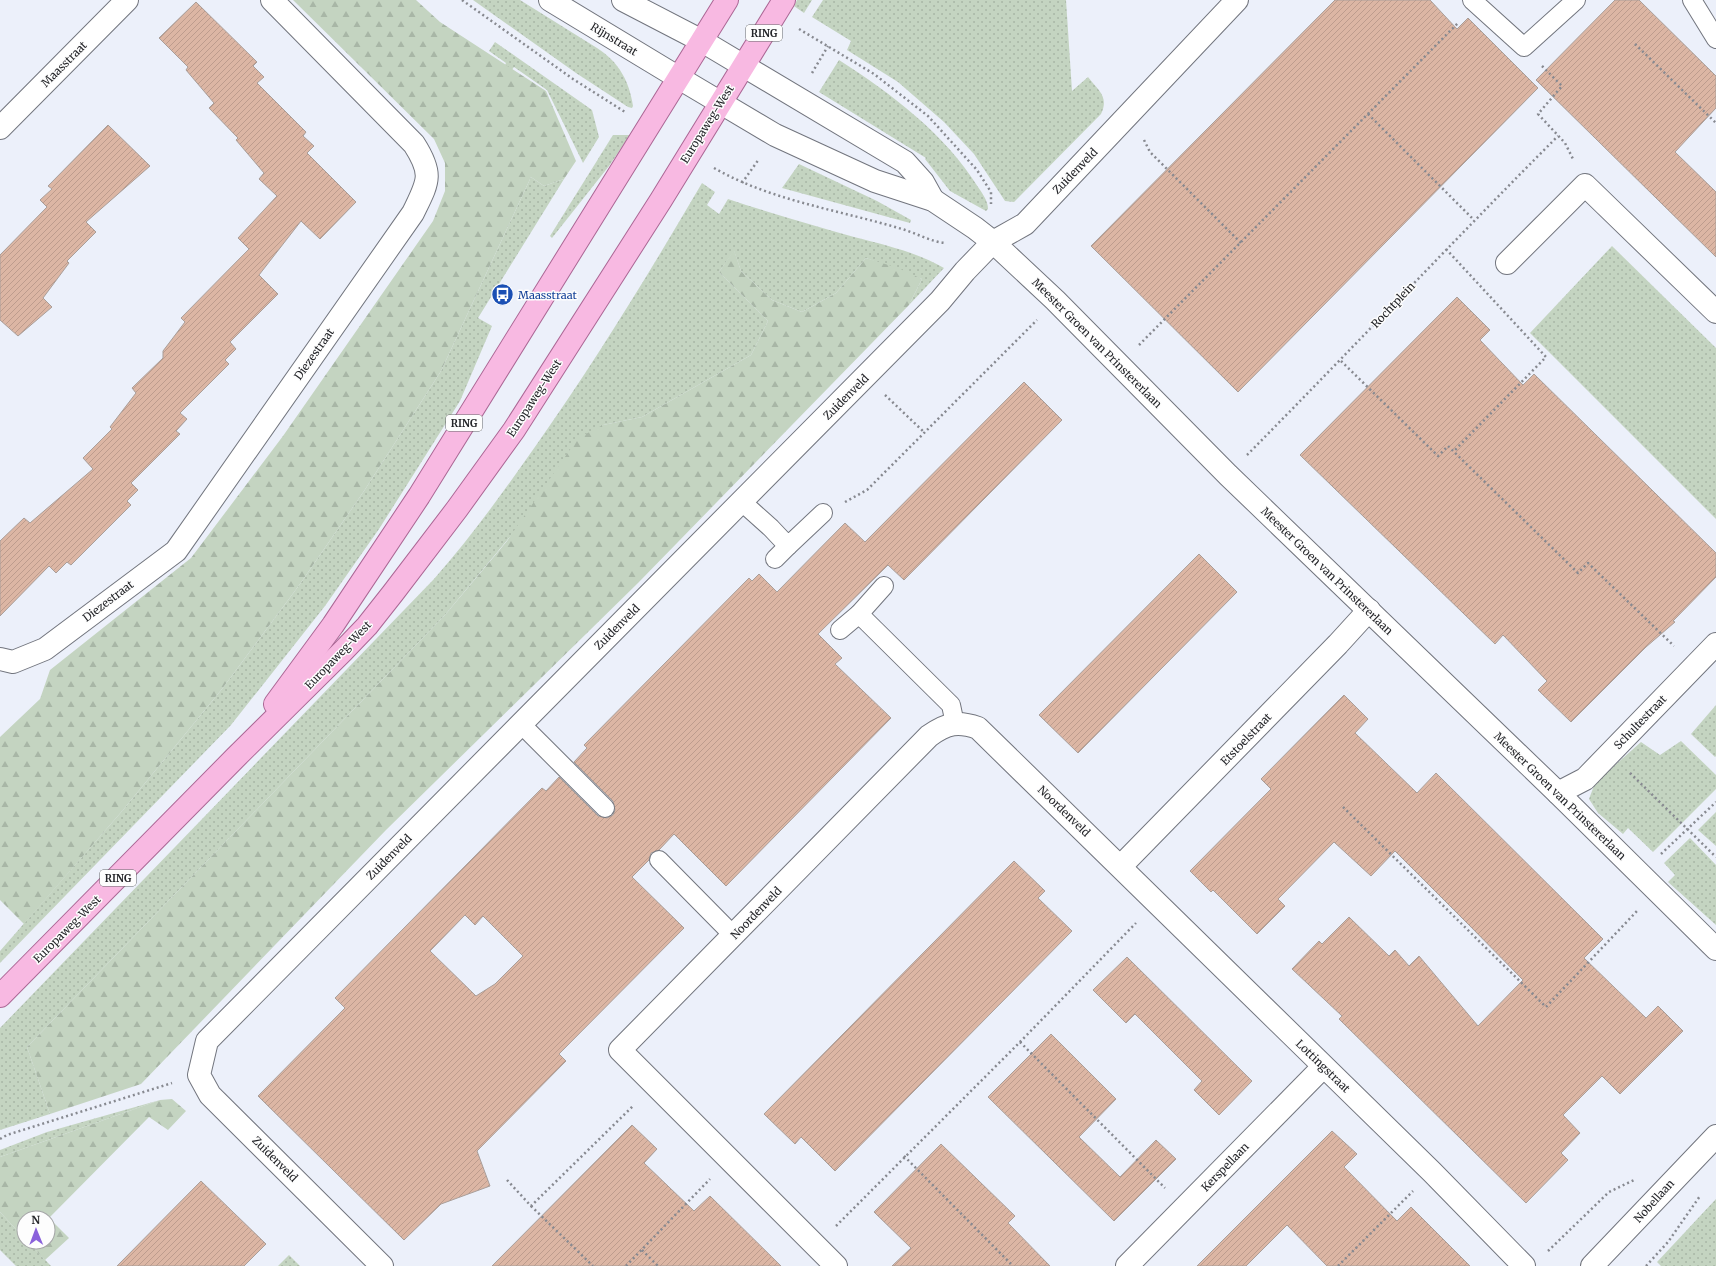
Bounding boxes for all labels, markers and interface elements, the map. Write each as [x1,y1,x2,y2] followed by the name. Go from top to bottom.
[588,20,641,59] street label: Rijnstraat
[746,25,782,41] road number: RING
[38,38,90,90] street label: Maasstraat
[677,82,737,166] street label: Europaweg-West
[1050,145,1101,197] street label: Zuidenveld
[1029,275,1165,411] street label: Meester Groen van Prinstererlaan
[1368,279,1418,331] street label: Rochtplein
[490,282,516,308] bus stop icon: Maasstraat
[518,288,578,302] place label: Maasstraat
[291,325,337,383] street label: Diezestraat
[504,356,565,439] street label: Europaweg-West
[820,371,872,423] street label: Zuidenveld
[446,415,482,431] road number: RING
[1258,504,1396,638] street label: Meester Groen van Prinstererlaan
[80,577,137,625] street label: Diezestraat
[591,601,643,653] street label: Zuidenveld
[302,617,375,692] street label: Europaweg-West
[1611,692,1670,752] street label: Schultestraat
[1218,709,1275,768] street label: Etstoelstraat
[1491,729,1629,863] street label: Meester Groen van Prinstererlaan
[1035,783,1093,840] street label: Noordenveld
[363,831,415,883] street label: Zuidenveld
[100,870,136,886] road number: RING
[728,884,785,942] street label: Noordenveld
[30,892,104,966] street label: Europaweg-West
[1293,1037,1354,1096] street label: Lottingstraat
[249,1133,301,1185] street label: Zuidenveld
[1198,1139,1252,1194] street label: Kerspellaan
[1631,1176,1678,1226] street label: Nobellaan
[16,1210,56,1250] north arrow
[31,1213,41,1227] text: N

